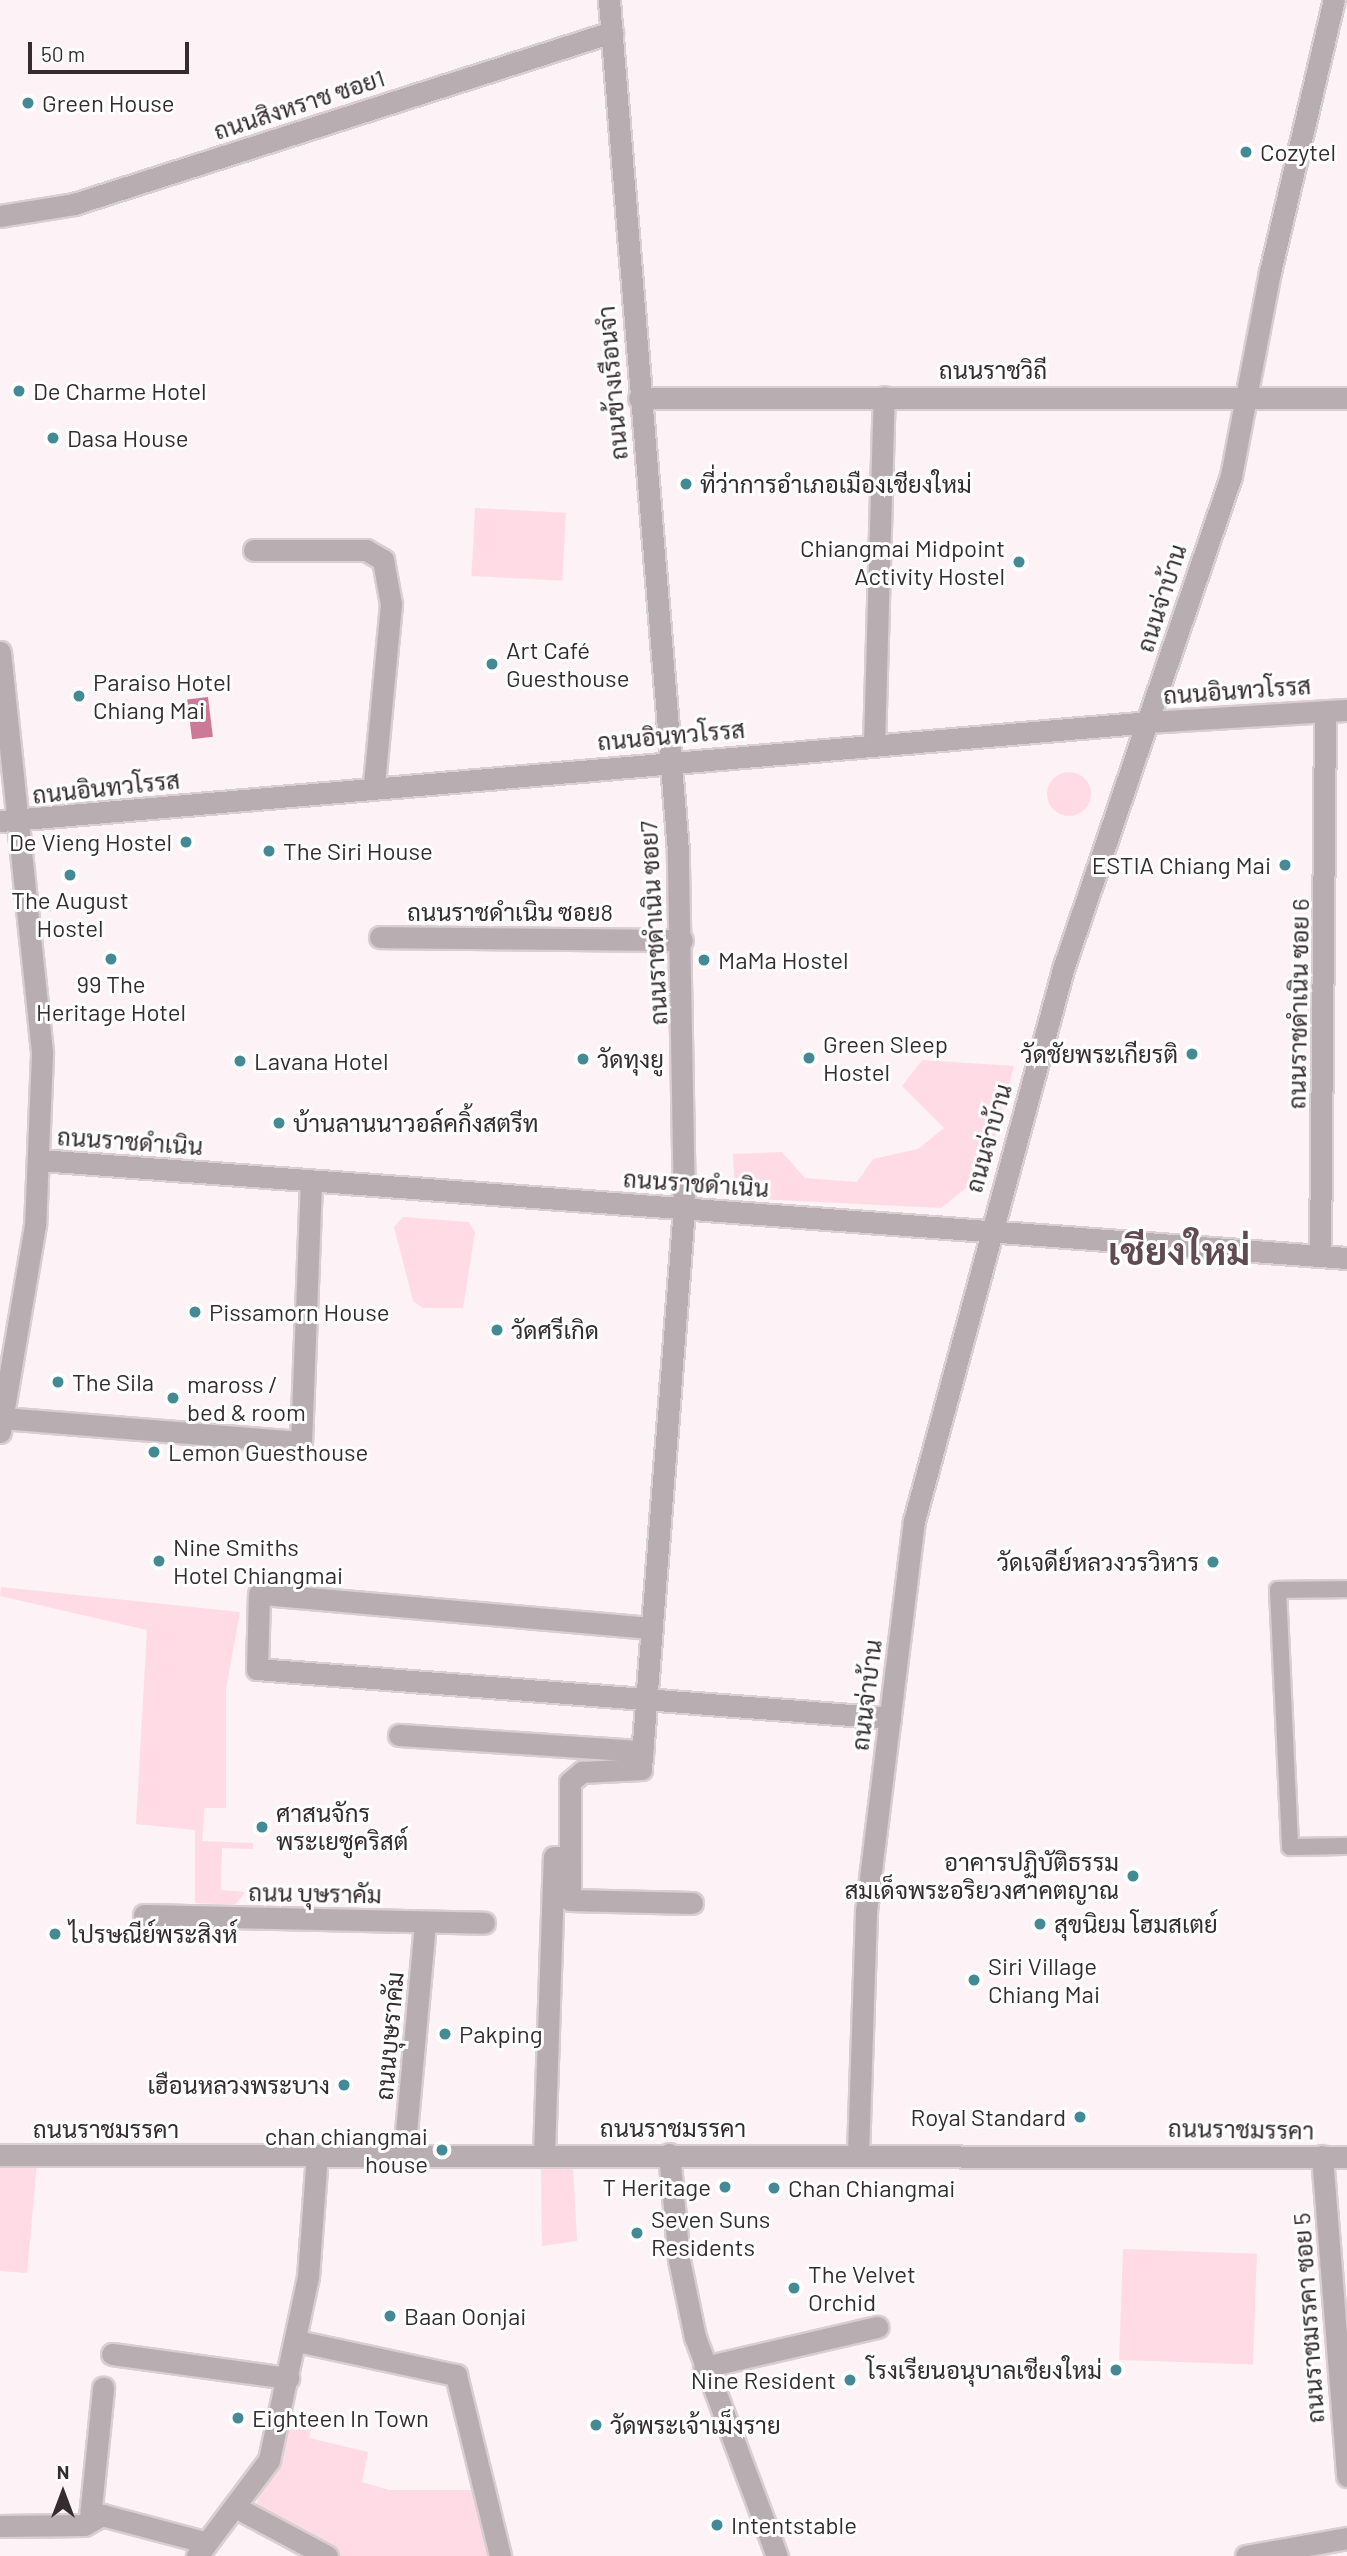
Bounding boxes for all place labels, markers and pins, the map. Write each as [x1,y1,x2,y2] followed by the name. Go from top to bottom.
[42,89,175,117] place label: Green House
[20,95,36,111] marker: Green House
[1260,138,1336,166] place label: Cozytel
[1238,144,1254,160] marker: Cozytel
[33,377,207,405] place label: De Charme Hotel
[11,383,27,399] marker: De Charme Hotel
[67,424,189,452] place label: Dasa House
[45,430,61,446] marker: Dasa House
[700,470,972,498] place label: ที่ว่าการอำเภอเมืองเชียงใหม่
[678,476,694,492] marker: ที่ว่าการอำเภอเมืองเชียงใหม่
[800,534,1005,590] place label: Chiangmai Midpoint Activity Hostel
[1011,554,1027,570] marker: Chiangmai Midpoint Activity Hostel
[506,636,629,692] place label: Art Café Guesthouse
[484,656,500,672] marker: Art Café Guesthouse
[93,668,231,724] place label: Paraiso Hotel Chiang Mai
[71,688,87,704] marker: Paraiso Hotel Chiang Mai
[9,828,172,856] place label: De Vieng Hostel
[178,834,194,850] marker: De Vieng Hostel
[283,837,433,865] place label: The Siri House
[261,843,277,859] marker: The Siri House
[1092,851,1271,879] place label: ESTIA Chiang Mai
[1277,857,1293,873] marker: ESTIA Chiang Mai
[62,867,78,883] marker: The August Hostel
[11,886,129,942] place label: The August Hostel
[718,946,849,974] place label: MaMa Hostel
[103,951,119,967] marker: 99 The Heritage Hotel
[696,952,712,968] marker: MaMa Hostel
[36,970,186,1026] place label: 99 The Heritage Hotel
[823,1030,948,1086] place label: Green Sleep Hostel
[1020,1040,1178,1068] place label: วัดชัยพระเกียรติ
[597,1045,664,1073] place label: วัดทุงยู
[1184,1046,1200,1062] marker: วัดชัยพระเกียรติ
[254,1047,388,1075] place label: Lavana Hotel
[801,1050,817,1066] marker: Green Sleep Hostel
[575,1051,591,1067] marker: วัดทุงยู
[232,1053,248,1069] marker: Lavana Hotel
[293,1109,539,1137] place label: บ้านลานนาวอล์คกิ้งสตรีท
[271,1115,287,1131] marker: บ้านลานนาวอล์คกิ้งสตรีท
[209,1298,390,1326] place label: Pissamorn House
[187,1304,203,1320] marker: Pissamorn House
[511,1316,599,1344] place label: วัดศรีเกิด
[489,1322,505,1338] marker: วัดศรีเกิด
[72,1368,154,1396] place label: The Sila
[187,1370,306,1426] place label: maross / bed & room
[50,1374,66,1390] marker: The Sila
[165,1390,181,1406] marker: maross / bed & room
[168,1438,368,1466] place label: Lemon Guesthouse
[146,1444,162,1460] marker: Lemon Guesthouse
[173,1533,343,1589] place label: Nine Smiths Hotel Chiangmai
[997,1548,1199,1576] place label: วัดเจดีย์หลวงวรวิหาร
[151,1553,167,1569] marker: Nine Smiths Hotel Chiangmai
[1205,1554,1221,1570] marker: วัดเจดีย์หลวงวรวิหาร
[276,1799,408,1855] place label: ศาสนจักร พระเยซูคริสต์
[254,1819,270,1835] marker: ศาสนจักร พระเยซูคริสต์
[844,1848,1119,1904] place label: อาคารปฏิบัติธรรม สมเด็จพระอริยวงศาคตญาณ
[1125,1868,1141,1884] marker: อาคารปฏิบัติธรรม สมเด็จพระอริยวงศาคตญาณ
[1054,1910,1218,1938] place label: สุขนิยม โฮมสเตย์
[1032,1916,1048,1932] marker: สุขนิยม โฮมสเตย์
[69,1920,237,1948] place label: ไปรษณีย์พระสิงห์
[47,1926,63,1942] marker: ไปรษณีย์พระสิงห์
[988,1952,1100,2008] place label: Siri Village Chiang Mai
[966,1972,982,1988] marker: Siri Village Chiang Mai
[459,2020,543,2048] place label: Pakping
[437,2026,453,2042] marker: Pakping
[148,2071,330,2099] place label: เฮือนหลวงพระบาง
[336,2077,352,2093] marker: เฮือนหลวงพระบาง
[911,2103,1066,2131] place label: Royal Standard
[1072,2109,1088,2125] marker: Royal Standard
[265,2122,428,2178] place label: chan chiangmai house
[434,2142,450,2158] marker: chan chiangmai house
[603,2173,711,2201] place label: T Heritage
[788,2174,955,2202] place label: Chan Chiangmai
[717,2179,733,2195] marker: T Heritage
[766,2180,782,2196] marker: Chan Chiangmai
[651,2205,770,2261] place label: Seven Suns Residents
[629,2225,645,2241] marker: Seven Suns Residents
[808,2260,916,2316] place label: The Velvet Orchid
[786,2280,802,2296] marker: The Velvet Orchid
[404,2302,526,2330] place label: Baan Oonjai
[382,2308,398,2324] marker: Baan Oonjai
[866,2356,1102,2384] place label: โรงเรียนอนุบาลเชียงใหม่
[1108,2362,1124,2378] marker: โรงเรียนอนุบาลเชียงใหม่
[691,2366,836,2394] place label: Nine Resident
[842,2372,858,2388] marker: Nine Resident
[252,2404,429,2432] place label: Eighteen In Town
[230,2410,246,2426] marker: Eighteen In Town
[610,2411,781,2439] place label: วัดพระเจ้าเม็งราย
[588,2417,604,2433] marker: วัดพระเจ้าเม็งราย
[731,2511,857,2539] place label: Intentstable
[709,2517,725,2533] marker: Intentstable

